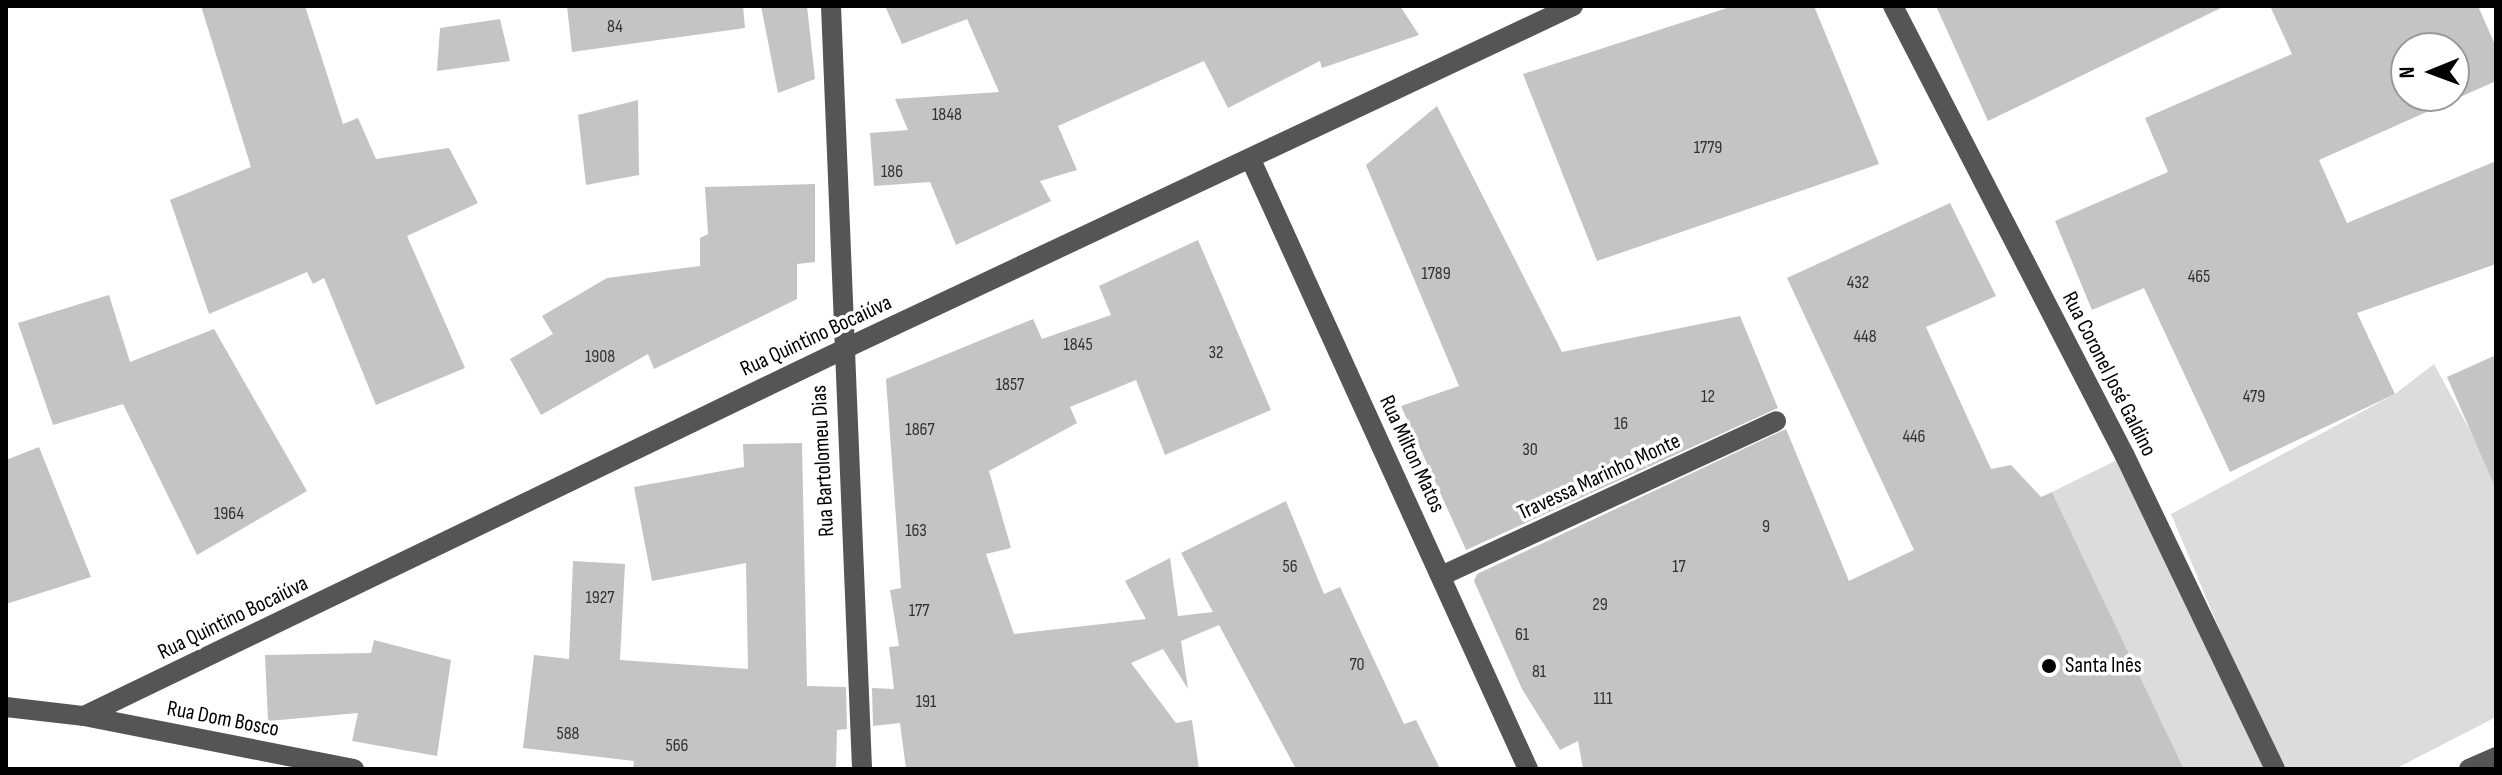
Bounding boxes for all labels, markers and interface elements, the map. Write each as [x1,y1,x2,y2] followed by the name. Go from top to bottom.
[607,16,623,38] house number: 84
[2390,32,2470,112] north arrow
[2394,66,2421,79] text: N
[932,104,962,126] house number: 1848
[1694,137,1722,159] house number: 1779
[881,161,903,183] house number: 186
[1421,263,1451,285] house number: 1789
[2188,266,2210,288] house number: 465
[1847,272,1869,294] house number: 432
[2056,287,2162,461] street label: Rua Coronel José Galdino
[736,289,896,383] street label: Rua Quintino Bocaiúva
[1853,326,1877,348] house number: 448
[1063,334,1093,356] house number: 1845
[1209,342,1223,364] house number: 32
[585,346,615,368] house number: 1908
[996,374,1024,396] house number: 1857
[806,384,840,538] street label: Rua Bartolomeu Dias
[1701,386,1715,408] house number: 12
[2243,386,2265,408] house number: 479
[1373,391,1451,517] street label: Rua Milton Matos
[1614,413,1628,435] house number: 16
[905,419,935,441] house number: 1867
[1902,426,1926,448] house number: 446
[1513,428,1685,526] street label: Travessa Marinho Monte
[1522,439,1538,461] house number: 30
[214,503,244,525] house number: 1964
[1762,516,1770,538] house number: 9
[905,520,927,542] house number: 163
[1282,556,1298,578] house number: 56
[1672,556,1686,578] house number: 17
[154,570,312,666] street label: Rua Quintino Bocaiúva
[586,587,614,609] house number: 1927
[1592,594,1608,616] house number: 29
[909,600,929,622] house number: 177
[1515,624,1529,646] house number: 61
[2065,653,2142,679] place label: Santa Inês
[1349,654,1365,676] house number: 70
[2040,657,2058,675] marker: Santa Inês
[1532,661,1546,683] house number: 81
[1594,688,1612,710] house number: 111
[916,691,936,713] house number: 191
[165,695,281,743] street label: Rua Dom Bosco
[556,723,580,745] house number: 588
[666,735,688,757] house number: 566

